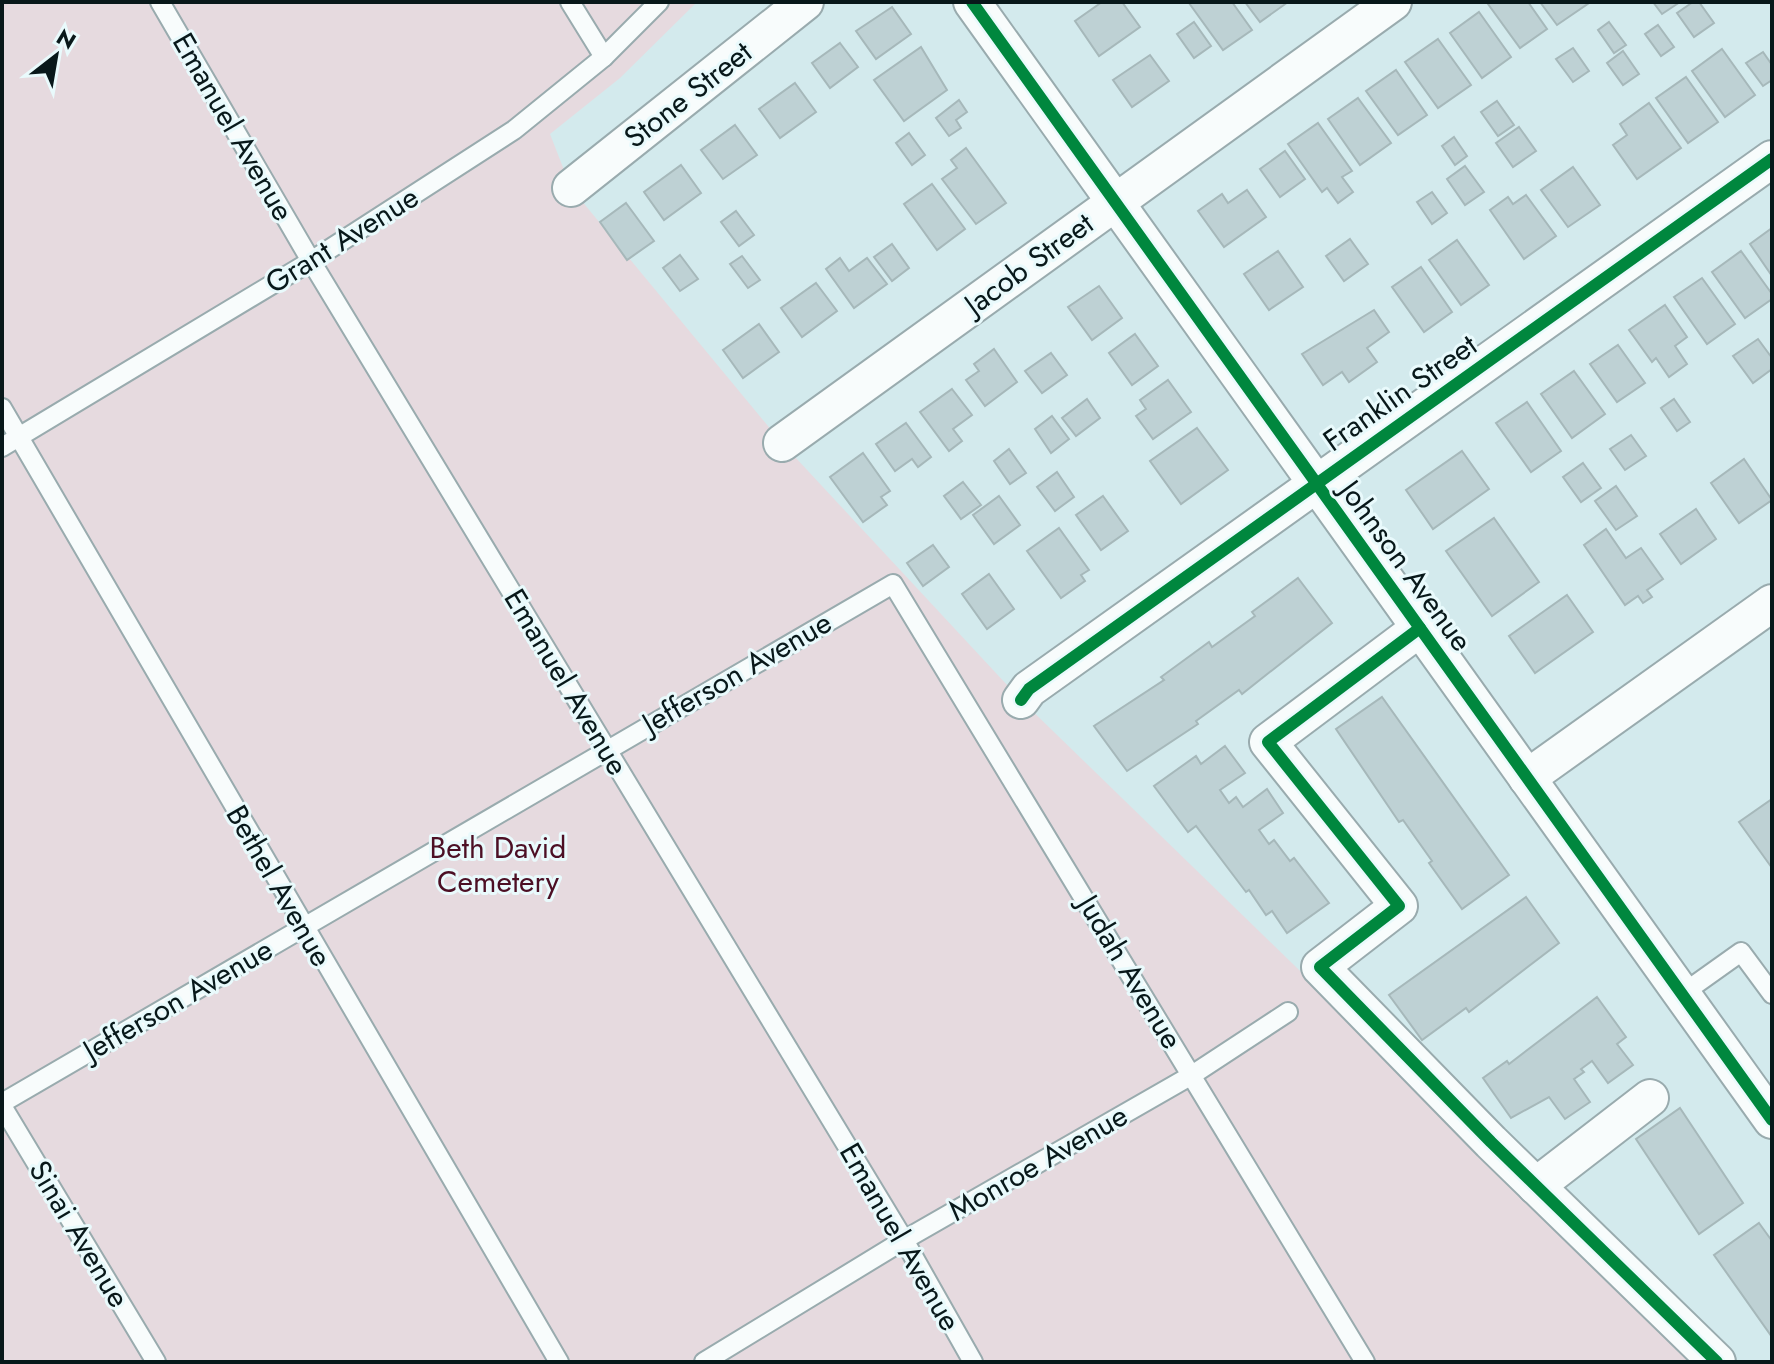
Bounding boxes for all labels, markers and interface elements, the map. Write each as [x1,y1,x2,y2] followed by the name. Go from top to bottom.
[16,16,96,96] north arrow
[51,21,82,57] text: N
[162,25,305,229] street label: Emanuel Avenue
[615,30,761,158] street label: Stone Street
[257,175,427,304] street label: Grant Avenue
[952,202,1103,327] street label: Jacob Street
[1314,323,1486,462] street label: Franklin Street
[1327,468,1483,660] street label: Johnson Avenue
[494,580,639,783] street label: Emanuel Avenue
[631,601,839,746] street label: Jefferson Avenue
[216,797,343,974] street label: Bethel Avenue
[430,826,566,903] park label: Beth David Cemetery
[1065,883,1193,1057] street label: Judah Avenue
[72,928,280,1073] street label: Jefferson Avenue
[940,1094,1135,1231] street label: Monroe Avenue
[829,1135,972,1339] street label: Emanuel Avenue
[19,1152,140,1315] street label: Sinai Avenue

